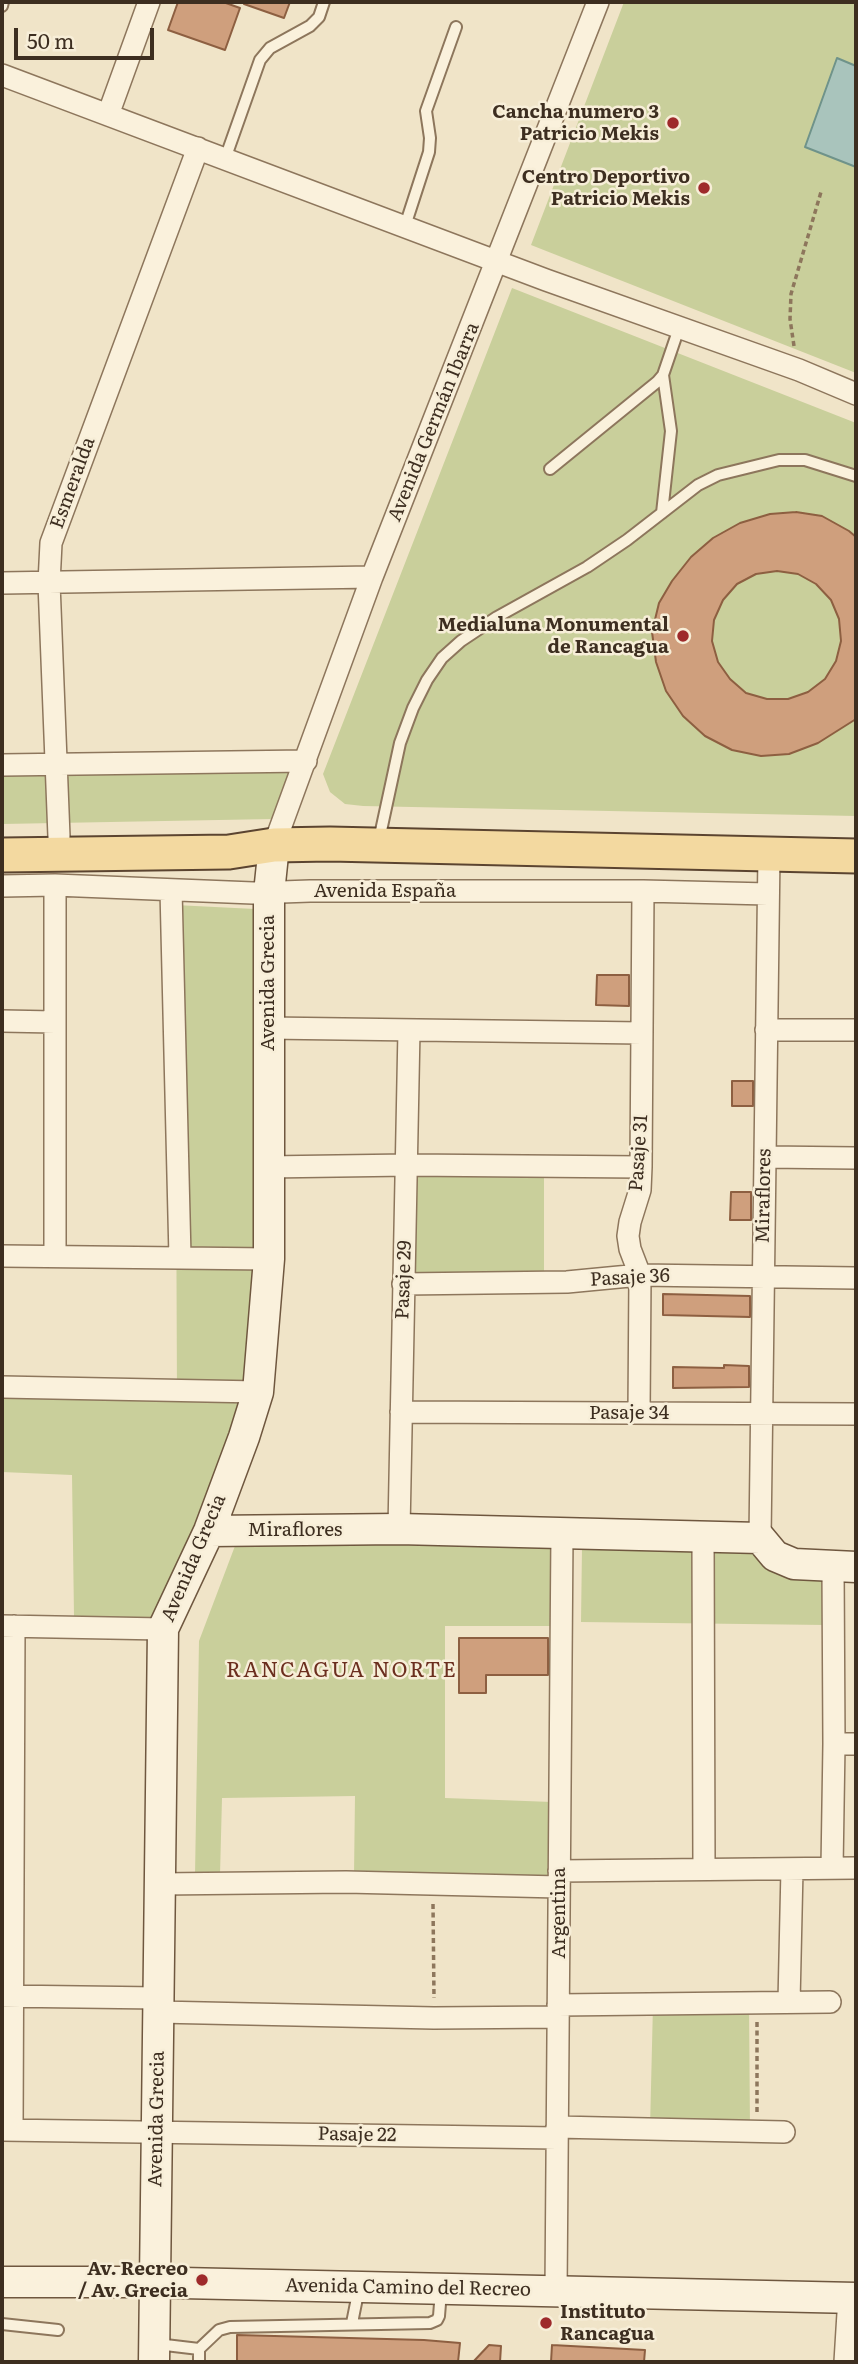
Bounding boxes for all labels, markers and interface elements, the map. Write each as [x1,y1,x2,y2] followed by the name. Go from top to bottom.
[18,14,158,58] scale bar
[27,24,74,55] text: 50 m
[492,101,659,145] place label: Cancha numero 3 Patricio Mekis
[665,115,681,131] marker: Cancha numero 3 Patricio Mekis
[522,166,690,210] place label: Centro Deportivo Patricio Mekis
[696,180,712,196] marker: Centro Deportivo Patricio Mekis
[384,319,484,525] street label: Avenida Germán Ibarra
[46,434,100,532] street label: Esmeralda
[438,614,669,658] place label: Medialuna Monumental de Rancagua
[675,628,691,644] marker: Medialuna Monumental de Rancagua
[314,880,456,902] street label: Avenida España
[257,915,279,1051] street label: Avenida Grecia
[625,1114,653,1192] street label: Pasaje 31
[752,1148,776,1244] street label: Miraflores
[391,1240,417,1320] street label: Pasaje 29
[589,1265,671,1291] street label: Pasaje 36
[589,1402,669,1424] street label: Pasaje 34
[157,1491,231,1625] street label: Avenida Grecia
[248,1519,342,1541] street label: Miraflores
[228,1658,456,1684] district label: RANCAGUA NORTE
[548,1867,570,1959] street label: Argentina
[144,2051,170,2187] street label: Avenida Grecia
[317,2123,397,2147] street label: Pasaje 22
[78,2258,188,2302] place label: Av. Recreo / Av. Grecia
[194,2272,210,2288] marker: Av. Recreo / Av. Grecia
[285,2274,531,2302] street label: Avenida Camino del Recreo
[560,2301,655,2345] place label: Instituto Rancagua
[538,2315,554,2331] marker: Instituto Rancagua

